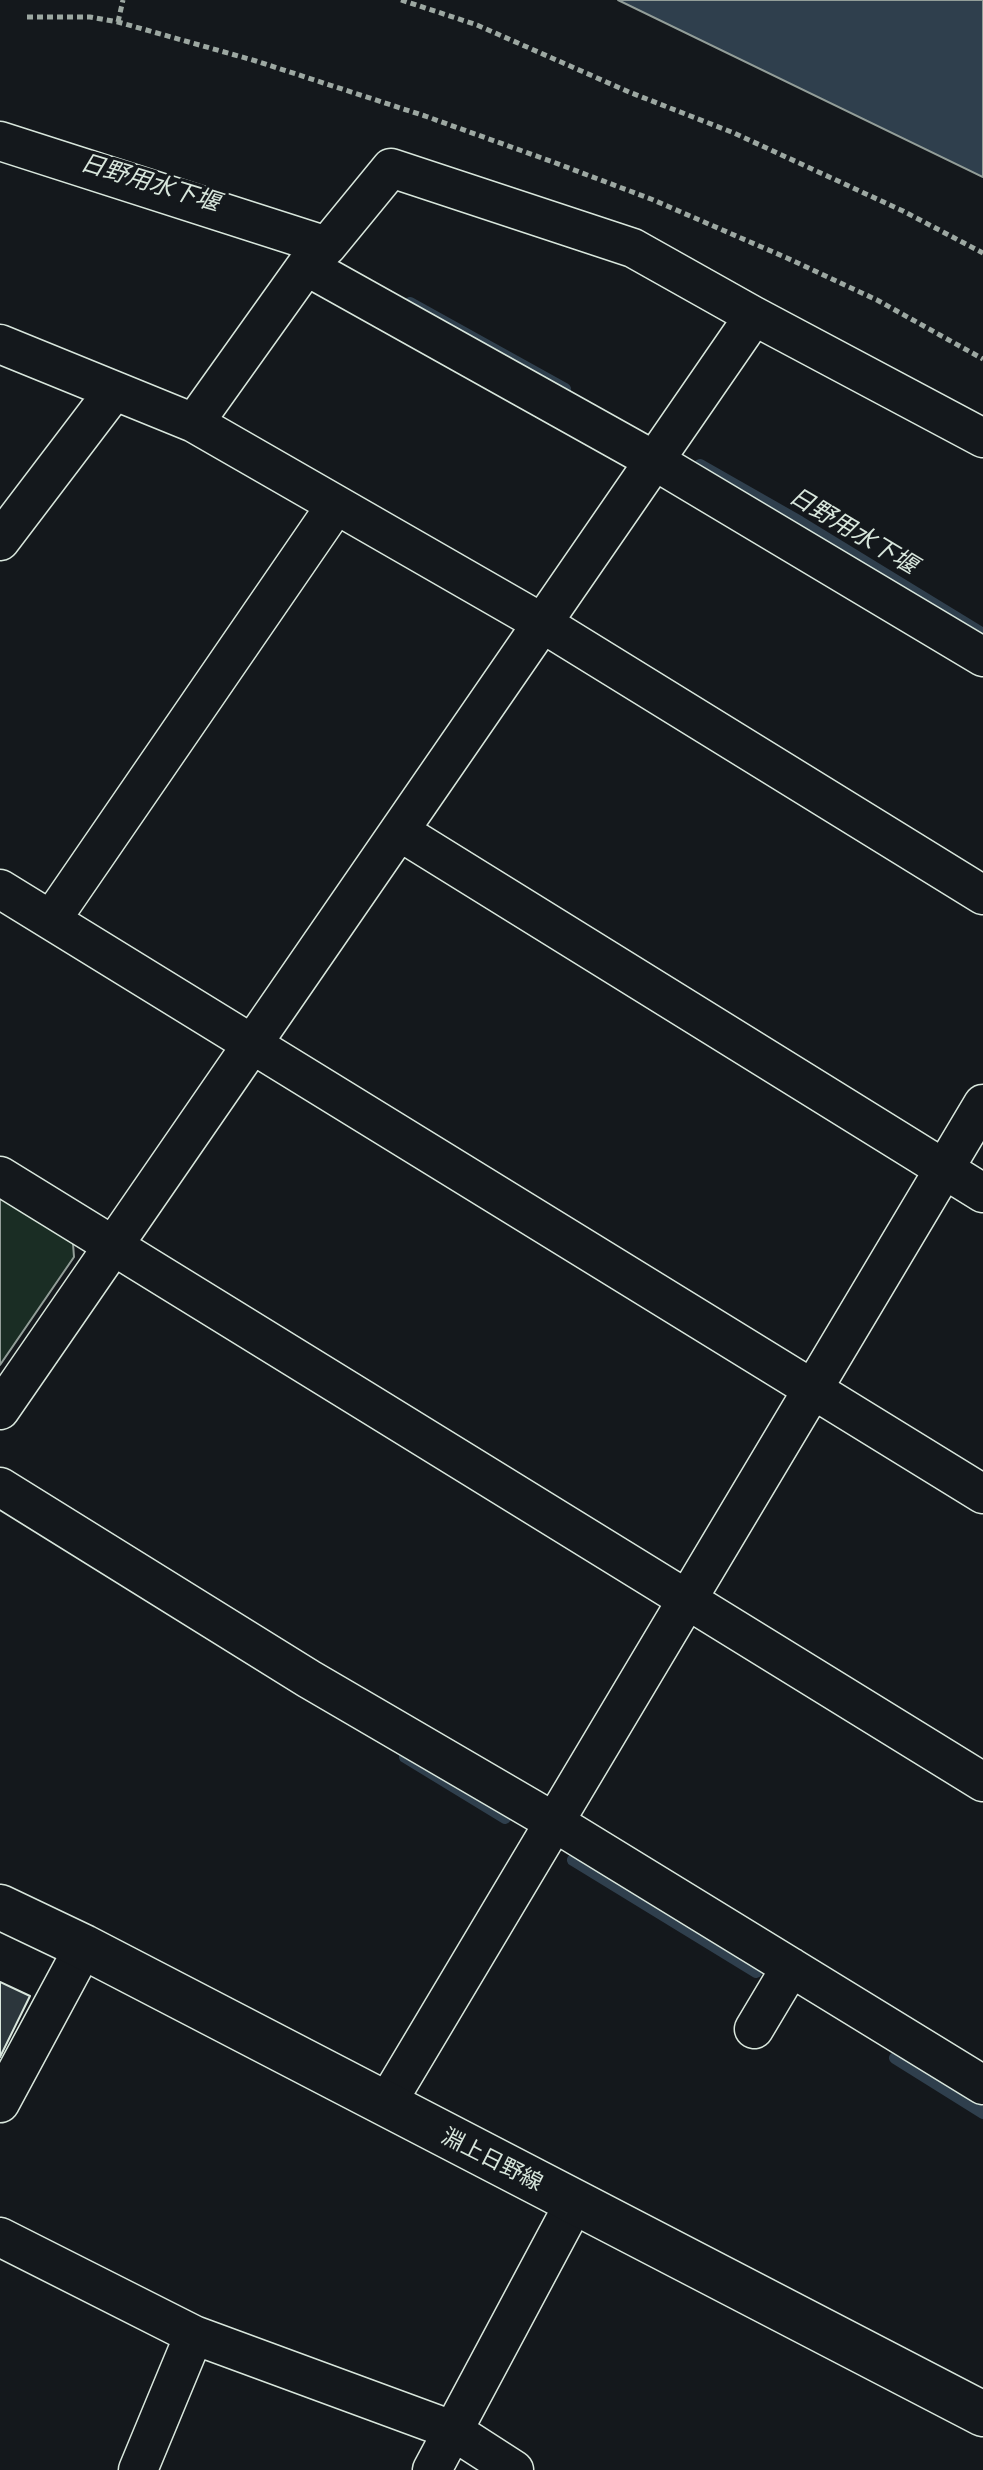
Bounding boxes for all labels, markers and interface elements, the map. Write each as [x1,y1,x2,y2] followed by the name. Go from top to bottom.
[77,148,223,218] water label: 日野用水下堰
[784,482,922,580] water label: 日野用水下堰
[437,2123,547,2197] street label: 淵上日野線

